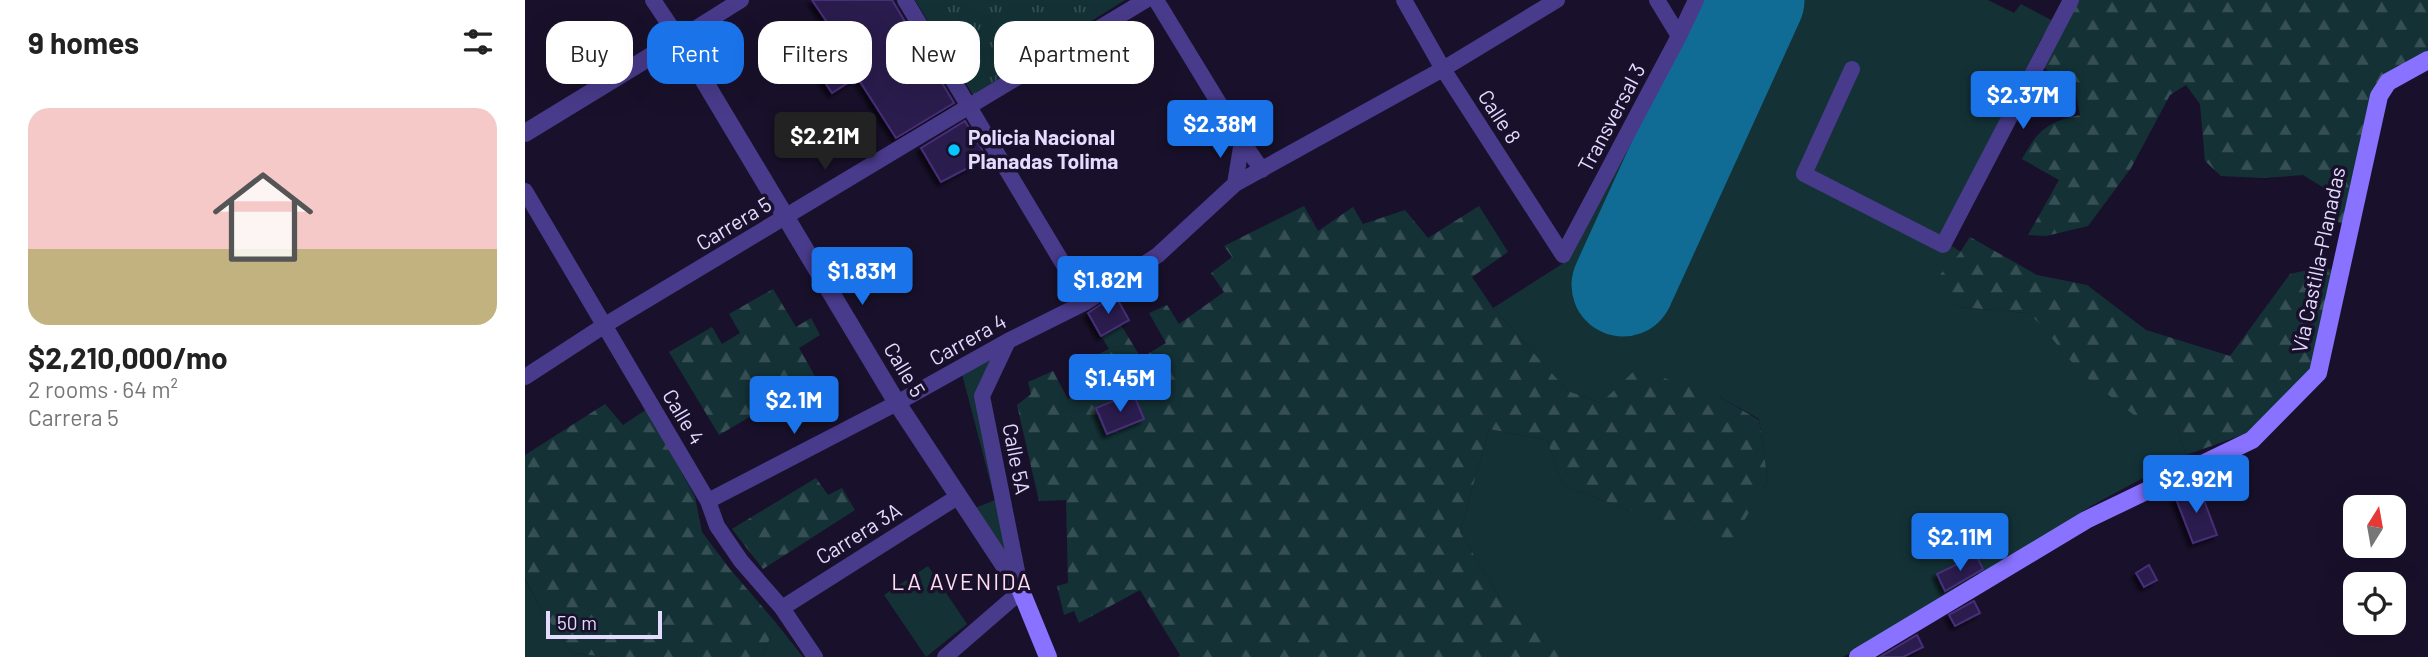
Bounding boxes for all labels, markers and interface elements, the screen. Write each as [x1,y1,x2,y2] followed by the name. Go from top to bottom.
[546,21,633,84] chip: Buy
[647,21,744,84] chip: Rent
[758,21,872,84] chip: Filters
[886,21,980,84] chip: New
[994,21,1154,84] chip: Apartment
[459,23,497,61] icon: filters
[28,24,139,60] text: 9 homes
[1572,59,1650,176] street label: Transversal 3
[1966,72,2080,131] pin: $2.37M
[1987,80,2059,108] text: $2.37M
[1474,84,1527,148] street label: Calle 8
[1163,100,1277,160] pin: $2.38M
[1183,109,1257,137] text: $2.38M
[768,113,882,172] pin: $2.21M
[790,121,860,149] text: $2.21M
[968,124,1118,173] place label: Policia Nacional Planadas Tolima
[946,142,962,158] marker: Policia Nacional Planadas Tolima
[200,154,326,280] icon: home
[2286,165,2349,355] street label: Vía Castilla-Planadas
[691,191,775,255] street label: Carrera 5
[805,247,919,307] pin: $1.83M
[828,256,896,284] text: $1.83M
[1051,256,1165,316] pin: $1.82M
[1073,265,1143,293] text: $1.82M
[925,307,1010,370] street label: Carrera 4
[879,337,931,401] street label: Calle 5
[28,339,228,375] text: $2,210,000/mo
[1063,354,1177,414] pin: $1.45M
[1085,363,1155,391] text: $1.45M
[28,375,178,403] text: 2 rooms · 64 m²
[745,376,843,436] pin: $2.1M
[658,384,710,448] street label: Calle 4
[766,385,822,413] text: $2.1M
[28,403,119,431] text: Carrera 5
[998,421,1037,497] street label: Calle 5A
[2139,456,2253,515] pin: $2.92M
[2159,464,2233,492] text: $2.92M
[2343,495,2406,558] north arrow
[2343,495,2406,635] map controls
[811,497,906,569] street label: Carrera 3A
[1903,514,2017,573] pin: $2.11M
[1927,522,1993,550] text: $2.11M
[891,567,1033,595] district label: LA AVENIDA
[2343,572,2406,635] button: locate
[546,608,661,640] scale bar
[557,611,597,634] text: 50 m

